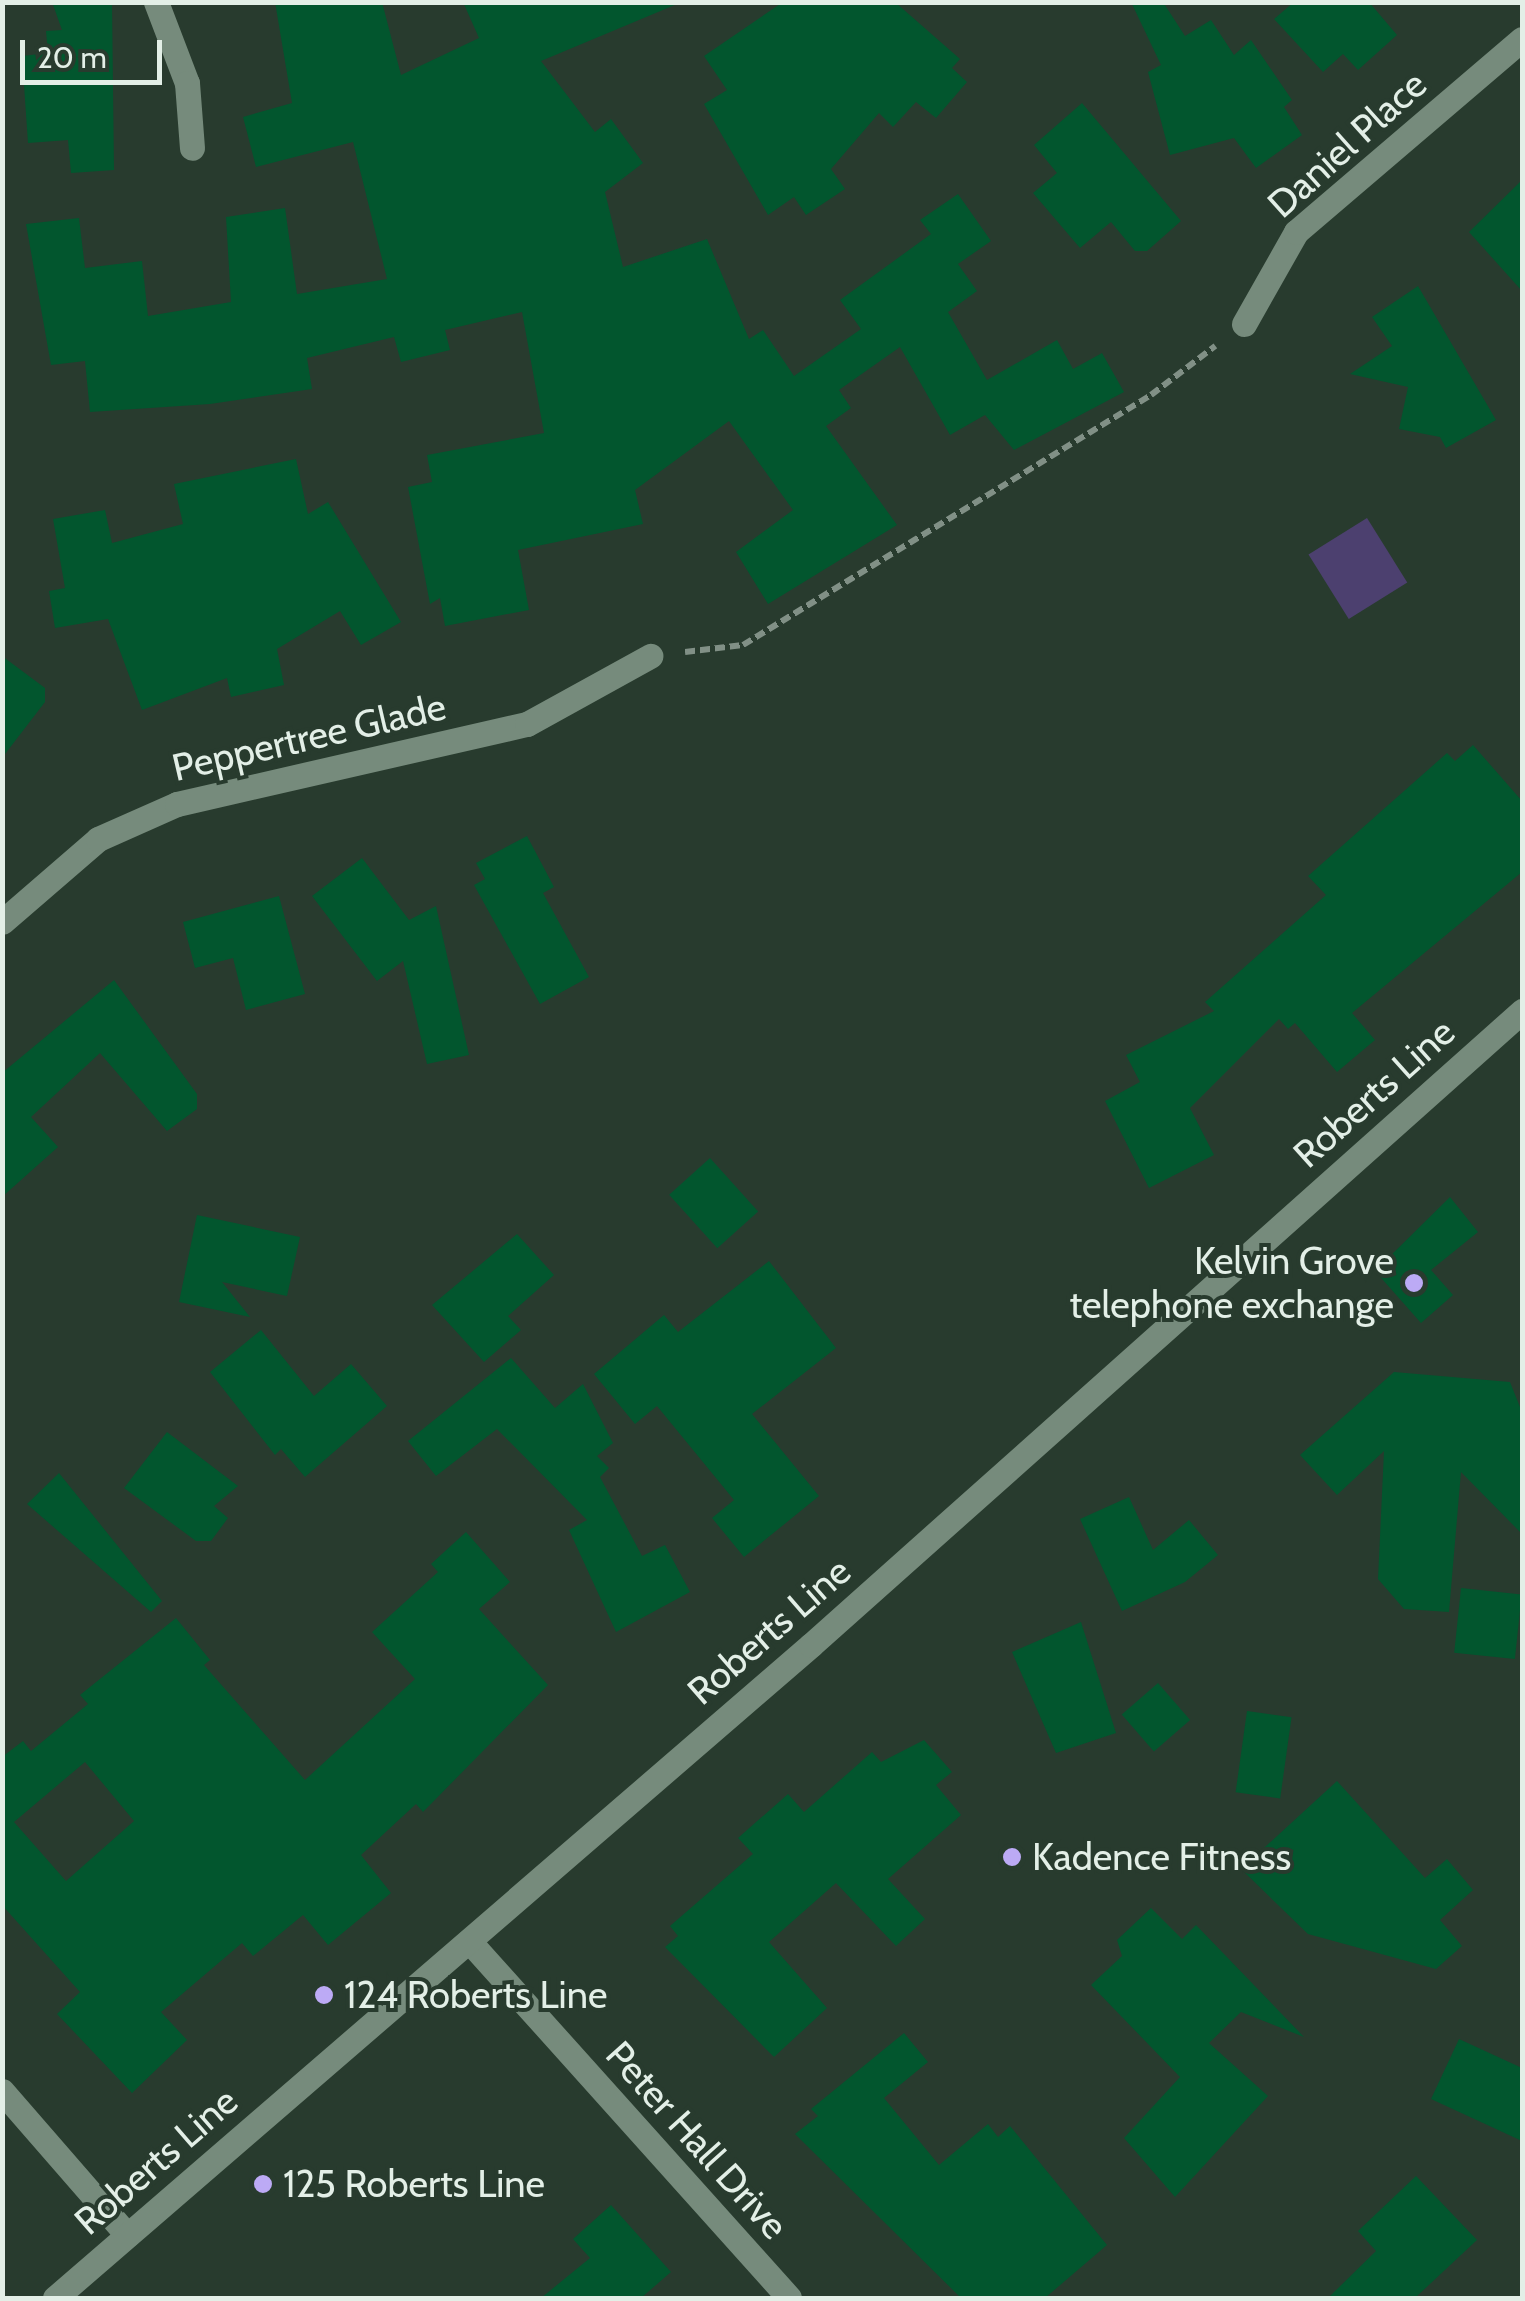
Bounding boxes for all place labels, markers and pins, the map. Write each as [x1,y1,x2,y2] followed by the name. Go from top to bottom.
[1069,1238,1394,1328] place label: Kelvin Grove telephone exchange
[1403,1272,1425,1294] marker: Kelvin Grove telephone exchange
[1032,1834,1291,1880] place label: Kadence Fitness
[1001,1846,1023,1868] marker: Kadence Fitness
[344,1972,607,2018] place label: 124 Roberts Line
[313,1984,335,2006] marker: 124 Roberts Line
[283,2161,545,2207] place label: 125 Roberts Line
[252,2173,274,2195] marker: 125 Roberts Line

